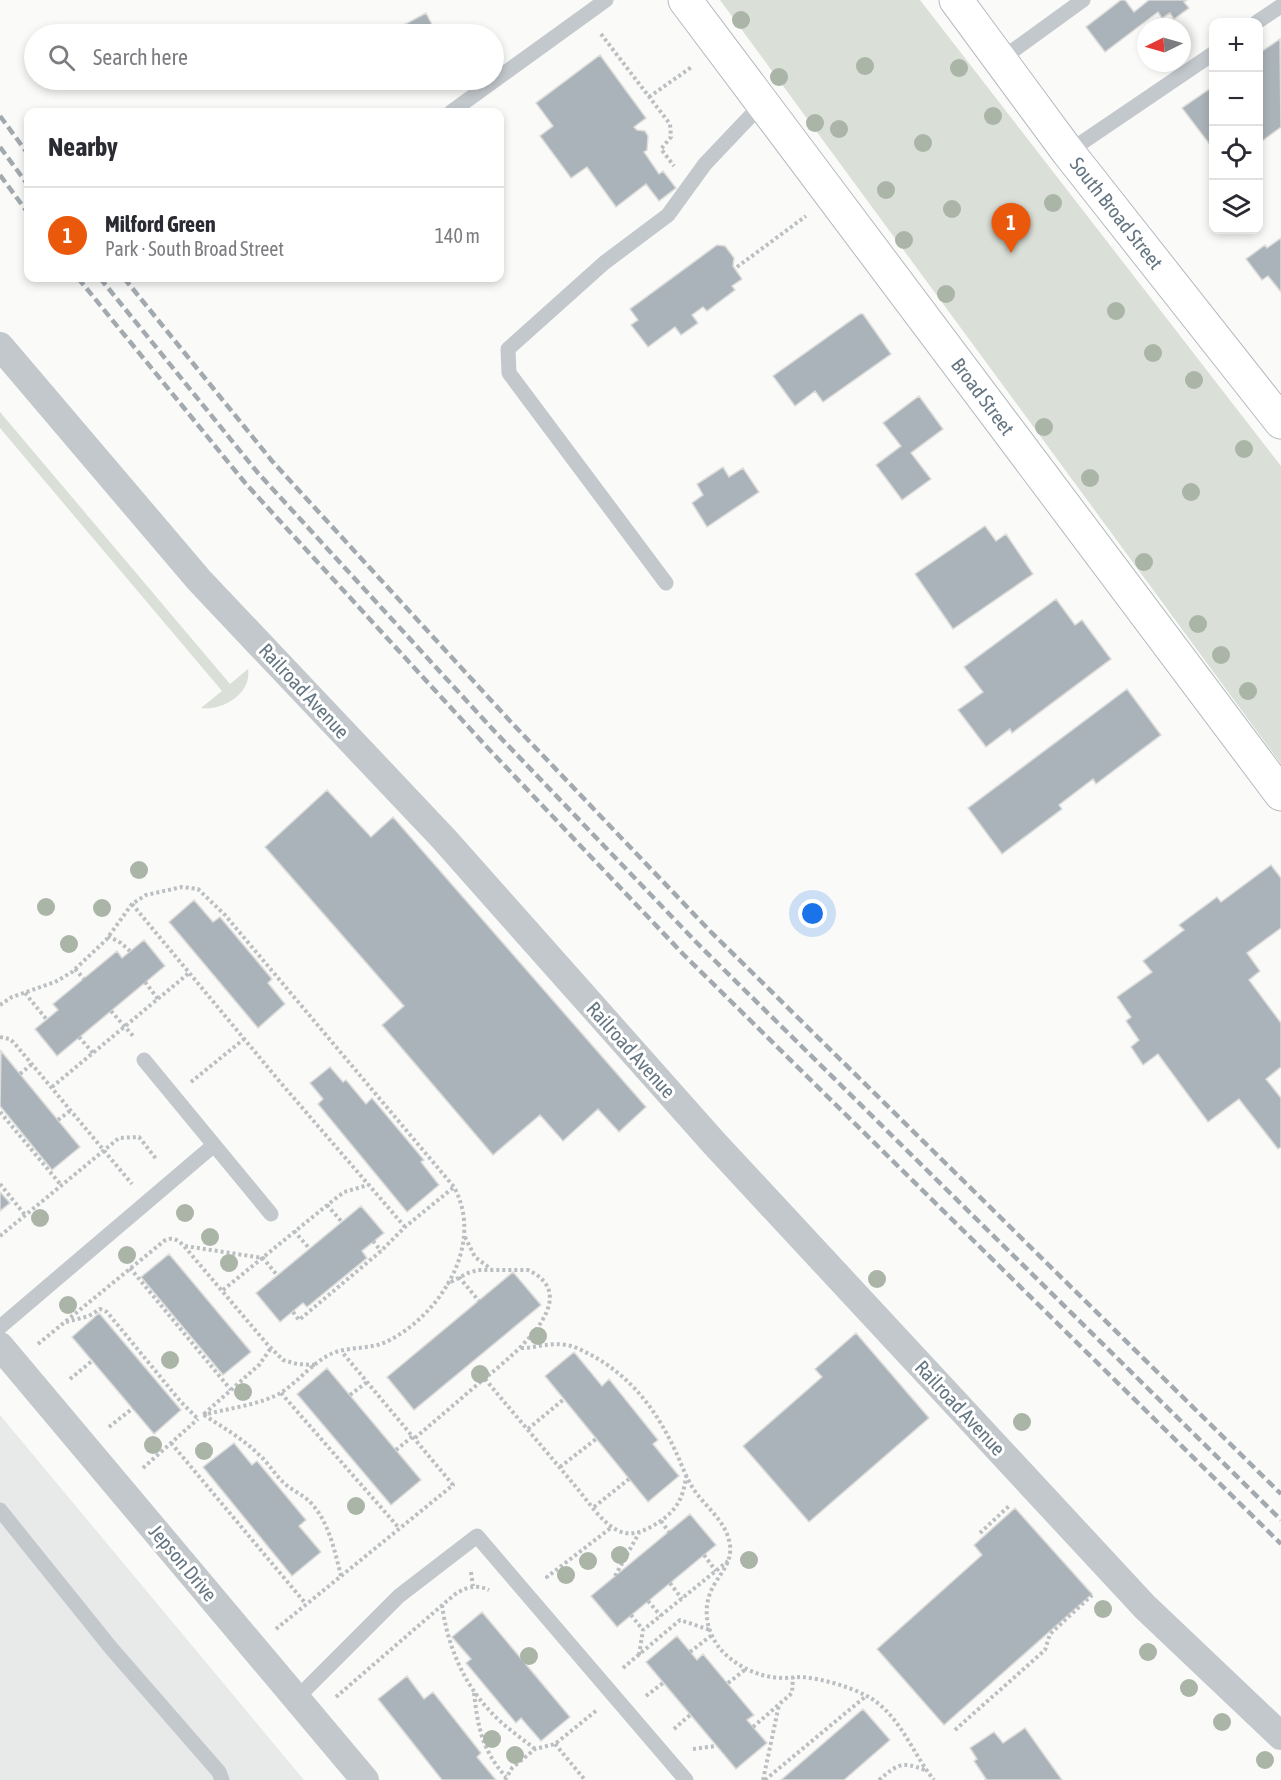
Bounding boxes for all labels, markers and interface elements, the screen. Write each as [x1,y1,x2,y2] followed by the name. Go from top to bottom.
[1137,18,1191,72] north arrow
[1209,18,1263,234] map controls
[1209,18,1263,72] button: +
[24,24,504,90] search box
[45,41,78,74] icon: search
[93,44,188,70] text: Search here
[1209,72,1263,126] button: −
[1209,126,1263,180] button: locate
[48,132,118,162] text: Nearby
[1066,153,1168,274] street label: South Broad Street
[1209,180,1263,234] button: layers
[992,204,1030,253] pin: 1
[105,211,216,237] text: Milford Green
[63,224,72,247] text: 1
[435,224,480,247] text: 140 m
[105,237,284,260] text: Park · South Broad Street
[947,353,1020,440] street label: Broad Street
[255,638,354,743] street label: Railroad Avenue
[798,899,827,928] your location
[582,997,681,1102] street label: Railroad Avenue
[911,1355,1010,1460] street label: Railroad Avenue
[145,1520,222,1606] street label: Jepson Drive

